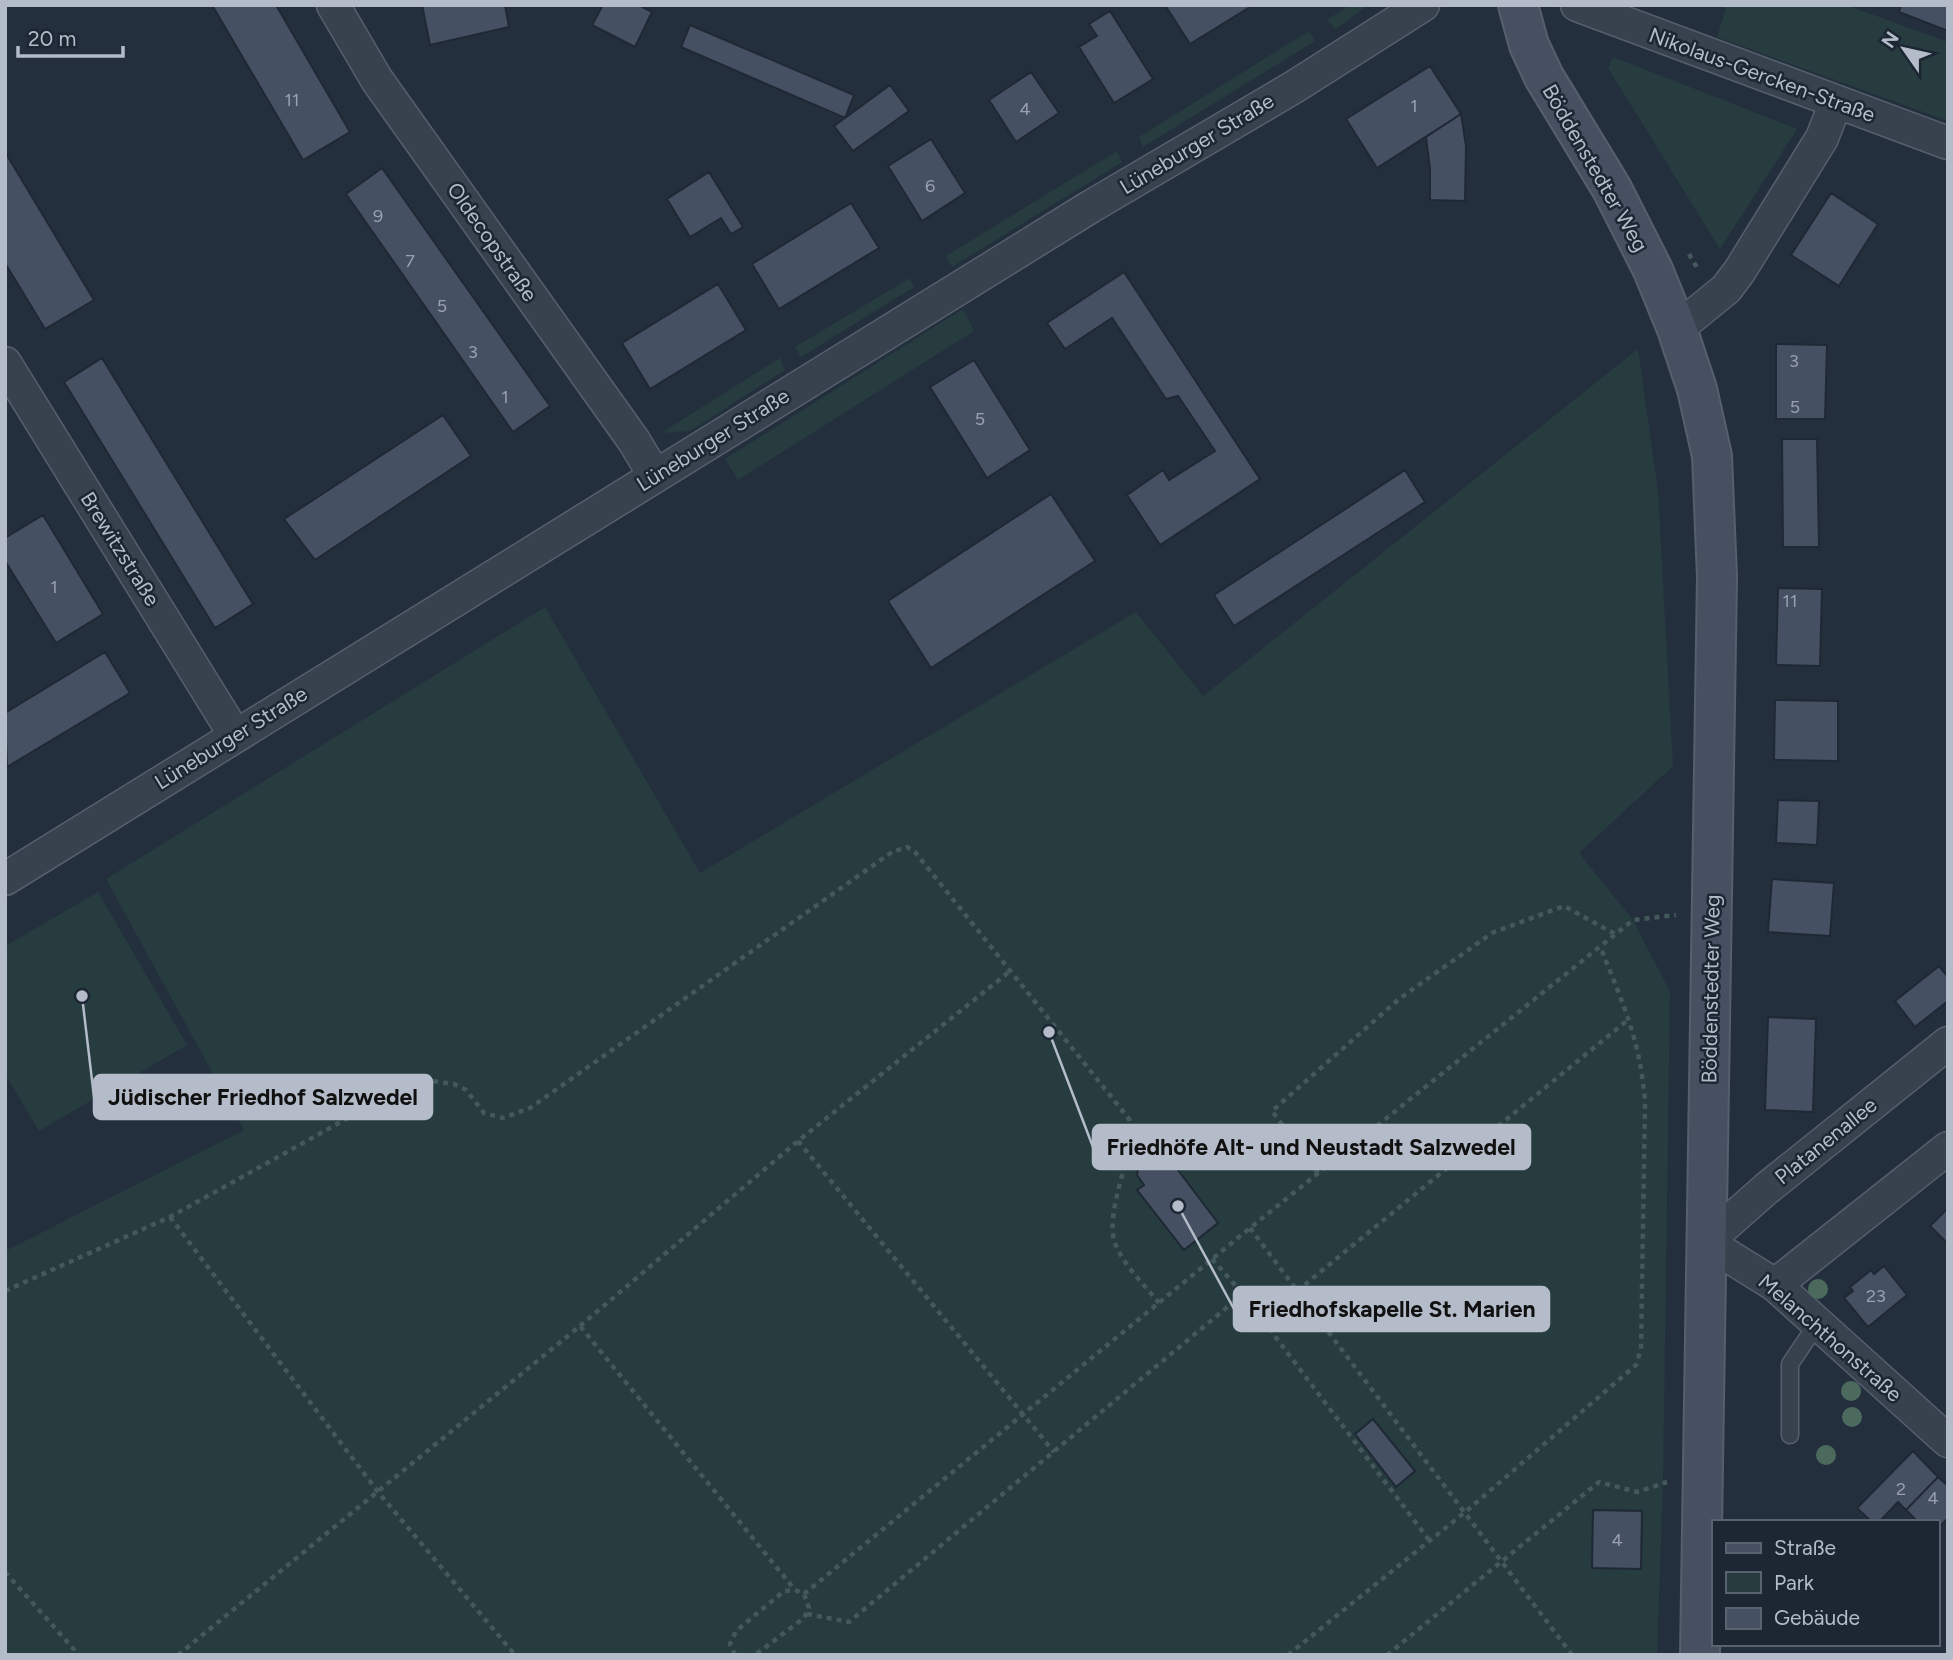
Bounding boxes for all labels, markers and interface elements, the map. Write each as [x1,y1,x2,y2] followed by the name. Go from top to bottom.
[18,14,122,58] scale bar
[1869,14,1939,84] north arrow
[1646,22,1879,127] street label: Nikolaus-Gercken-Straße
[28,26,76,51] text: 20 m
[1877,27,1904,52] text: N
[1537,80,1654,256] street label: Böddenstedter Weg
[1115,88,1278,199] street label: Lüneburger Straße
[285,89,299,111] house number: 11
[1410,95,1418,117] house number: 1
[1019,98,1031,120] house number: 4
[925,175,935,197] house number: 6
[442,177,543,306] street label: Oldecopstraße
[373,205,383,227] house number: 9
[405,250,415,272] house number: 7
[437,295,447,317] house number: 5
[468,341,478,363] house number: 3
[1789,350,1799,372] house number: 3
[632,383,794,497] street label: Lüneburger Straße
[501,386,509,408] house number: 1
[1790,396,1800,418] house number: 5
[975,408,985,430] house number: 5
[75,487,165,610] street label: Brewitzstraße
[50,576,58,598] house number: 1
[1783,590,1797,612] house number: 11
[150,681,312,795] street label: Lüneburger Straße
[1696,894,1725,1084] street label: Böddenstedter Weg
[94,1075,432,1119] callout: Jüdischer Friedhof Salzwedel
[108,1083,418,1111] text: Jüdischer Friedhof Salzwedel
[1770,1092,1882,1189] street label: Platanenallee
[1093,1125,1530,1169] callout: Friedhöfe Alt- und Neustadt Salzwedel
[1106,1133,1516,1161] text: Friedhöfe Alt- und Neustadt Salzwedel
[1754,1269,1907,1407] street label: Melanchthonstraße
[1866,1285,1886,1307] house number: 23
[1234,1287,1549,1331] callout: Friedhofskapelle St. Marien
[1249,1295,1535,1323] text: Friedhofskapelle St. Marien
[1896,1478,1906,1500] house number: 2
[1927,1487,1939,1509] house number: 4
[1712,1520,1939,1646] legend
[1611,1529,1623,1551] house number: 4
[1774,1535,1836,1560] text: Straße
[1774,1570,1815,1595] text: Park
[1774,1605,1860,1630] text: Gebäude

